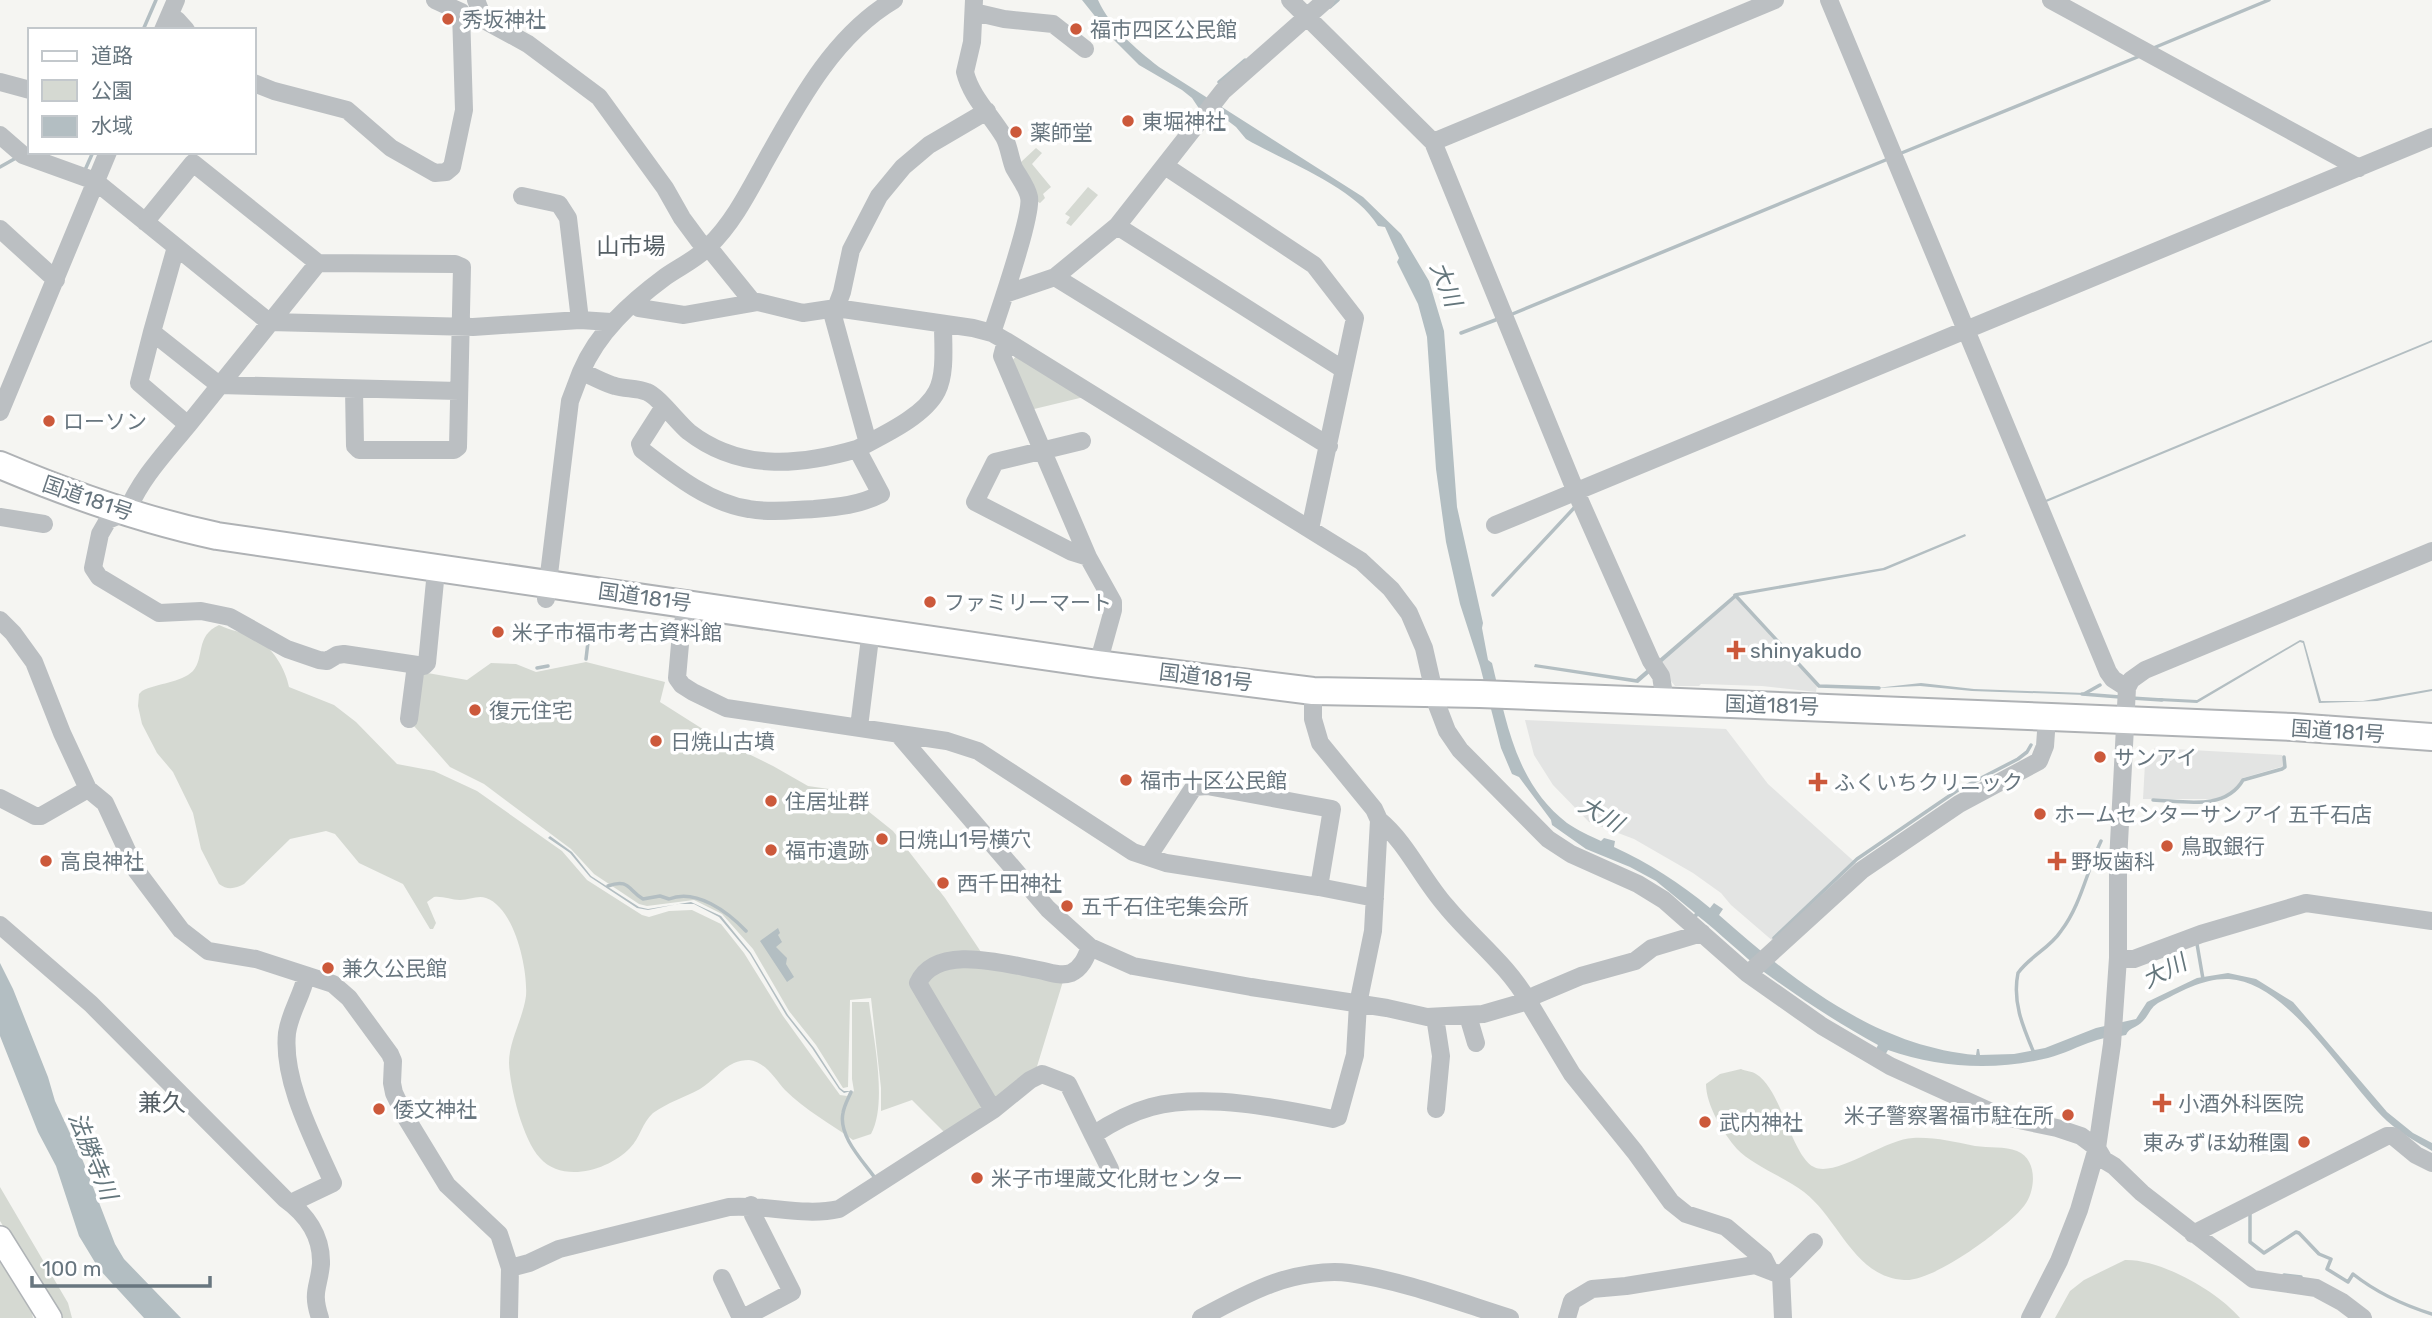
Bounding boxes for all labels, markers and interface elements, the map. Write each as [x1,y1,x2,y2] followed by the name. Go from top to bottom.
[462,7,546,32] place label: 秀坂神社
[440,11,456,27] marker: 秀坂神社
[1090,17,1237,42] place label: 福市四区公民館
[1068,21,1084,37] marker: 福市四区公民館
[28,28,256,154] legend
[91,43,133,68] text: 道路
[91,78,133,103] text: 公園
[1142,109,1226,134] place label: 東堀神社
[91,113,133,138] text: 水域
[1120,113,1136,129] marker: 東堀神社
[1030,120,1093,145] place label: 薬師堂
[1008,124,1024,140] marker: 薬師堂
[597,232,666,260] district label: 山市場
[1424,257,1469,313] water label: 大川
[63,409,147,434] place label: ローソン
[41,413,57,429] marker: ローソン
[39,471,137,525] street label: 国道181号
[597,578,693,616] street label: 国道181号
[944,590,1112,615] place label: ファミリーマート
[922,594,938,610] marker: ファミリーマート
[512,620,722,645] place label: 米子市福市考古資料館
[490,624,506,640] marker: 米子市福市考古資料館
[1750,638,1862,663] place label: shinyakudo
[1728,642,1744,658] marker: shinyakudo
[1158,659,1254,695] street label: 国道181号
[1724,691,1820,719] street label: 国道181号
[489,698,573,723] place label: 復元住宅
[467,702,483,718] marker: 復元住宅
[2290,715,2386,747] street label: 国道181号
[670,729,775,754] place label: 日焼山古墳
[648,733,664,749] marker: 日焼山古墳
[2114,745,2197,770] place label: サンアイ
[2092,749,2108,765] marker: サンアイ
[1140,768,1287,793] place label: 福市十区公民館
[1834,770,2023,795] place label: ふくいちクリニック
[1118,772,1134,788] marker: 福市十区公民館
[1808,772,1828,792] marker: ふくいちクリニック
[785,789,869,814] place label: 住居址群
[1574,790,1631,839] water label: 大川
[763,793,779,809] marker: 住居址群
[2054,802,2372,827] place label: ホームセンターサンアイ 五千石店
[2032,806,2048,822] marker: ホームセンターサンアイ 五千石店
[896,827,1031,852] place label: 日焼山1号横穴
[874,831,890,847] marker: 日焼山1号横穴
[2181,834,2265,859] place label: 鳥取銀行
[785,838,869,863] place label: 福市遺跡
[2159,838,2175,854] marker: 鳥取銀行
[763,842,779,858] marker: 福市遺跡
[60,849,144,874] place label: 高良神社
[2071,849,2155,874] place label: 野坂歯科
[38,853,54,869] marker: 高良神社
[2049,853,2065,869] marker: 野坂歯科
[957,871,1062,896] place label: 西千田神社
[935,875,951,891] marker: 西千田神社
[1081,894,1249,919] place label: 五千石住宅集会所
[1059,898,1075,914] marker: 五千石住宅集会所
[2137,947,2194,994] water label: 大川
[342,956,447,981] place label: 兼久公民館
[320,960,336,976] marker: 兼久公民館
[138,1089,186,1117] district label: 兼久
[2178,1091,2304,1116] place label: 小酒外科医院
[2152,1093,2172,1113] marker: 小酒外科医院
[393,1097,477,1122] place label: 倭文神社
[371,1101,387,1117] marker: 倭文神社
[1844,1103,2054,1128] place label: 米子警察署福市駐在所
[2060,1107,2076,1123] marker: 米子警察署福市駐在所
[63,1108,124,1207] water label: 法勝寺川
[1719,1110,1803,1135] place label: 武内神社
[1697,1114,1713,1130] marker: 武内神社
[2143,1130,2290,1155] place label: 東みずほ幼稚園
[2296,1134,2312,1150] marker: 東みずほ幼稚園
[991,1166,1243,1191] place label: 米子市埋蔵文化財センター
[969,1170,985,1186] marker: 米子市埋蔵文化財センター
[32,1244,210,1288] scale bar
[42,1256,101,1281] text: 100 m

